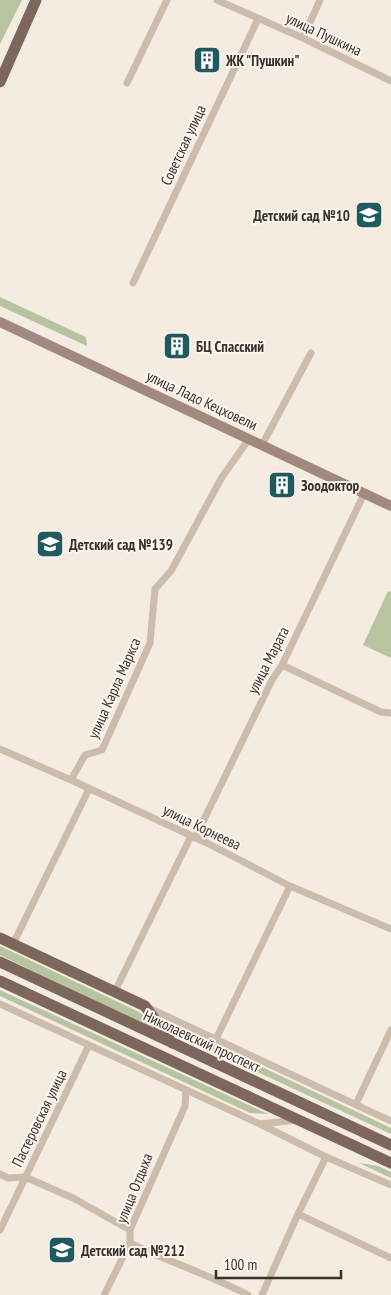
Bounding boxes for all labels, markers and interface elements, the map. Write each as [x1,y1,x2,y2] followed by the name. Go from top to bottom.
[283,8,365,60] street label: улица Пушкина
[192,45,222,75] building icon: ЖК "Пушкин"
[225,51,299,70] place label: ЖК "Пушкин"
[156,102,210,188] street label: Советская улица
[354,200,384,230] school or university icon: Детский сад №10
[253,206,350,225] place label: Детский сад №10
[162,331,192,361] building icon: БЦ Спасский
[196,337,264,356] place label: БЦ Спасский
[143,366,261,434] street label: улица Ладо Кецховели
[267,470,297,500] building icon: Зоодоктор
[301,476,360,495] place label: Зоодоктор
[35,529,65,559] school or university icon: Детский сад №139
[69,535,173,554] place label: Детский сад №139
[243,623,293,697] street label: улица Марата
[83,635,145,741] street label: улица Карла Маркса
[160,800,244,854] street label: улица Корнеева
[141,1006,264,1076] street label: Николаевский проспект
[7,1066,71,1170] street label: Пастеровская улица
[111,1150,157,1226] street label: улица Отдыха
[47,1235,77,1265] school or university icon: Детский сад №212
[81,1241,185,1260] place label: Детский сад №212
[216,1248,341,1280] scale bar
[224,1255,257,1274] text: 100 m

